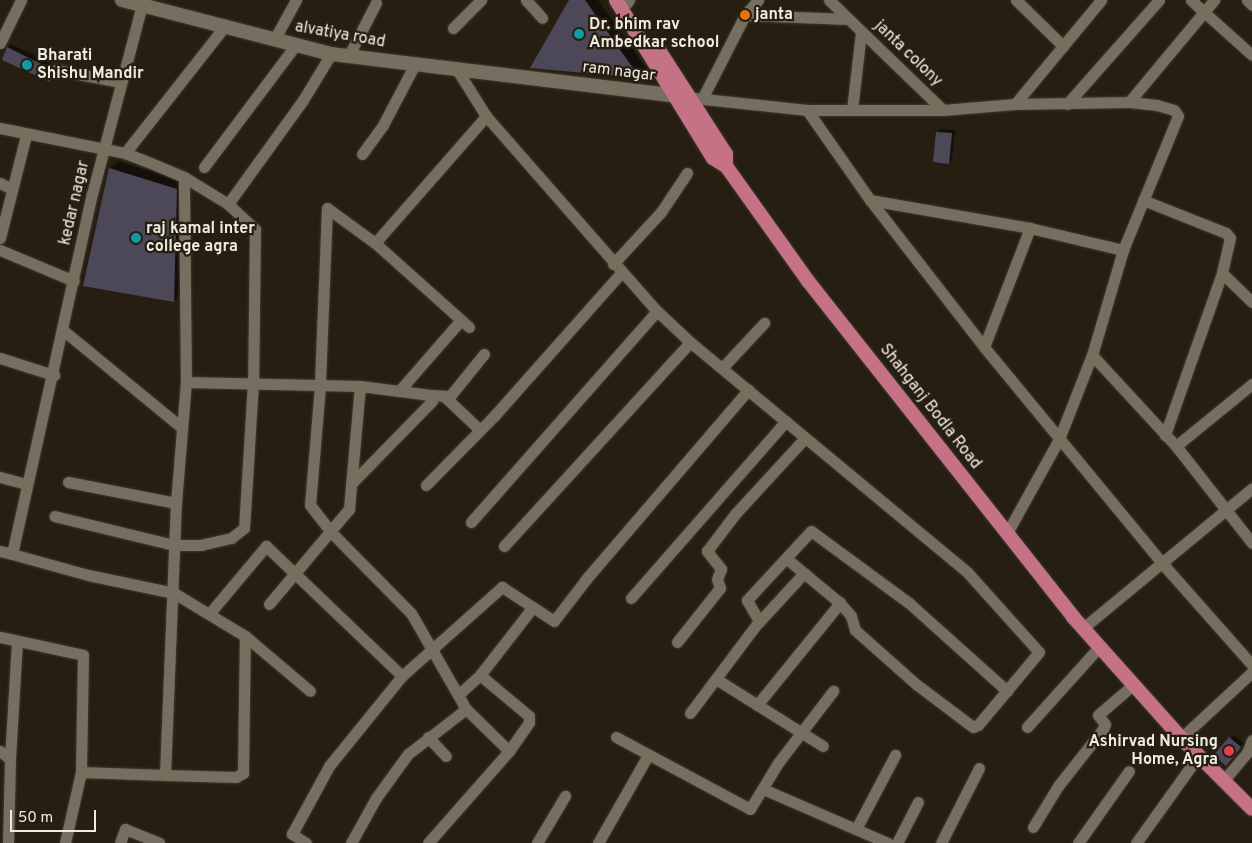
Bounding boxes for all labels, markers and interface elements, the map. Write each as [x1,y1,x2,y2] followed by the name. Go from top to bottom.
[755,5,793,25] place label: janta
[739,9,751,21] marker: janta
[589,15,719,53] place label: Dr. bhim rav Ambedkar school
[870,17,946,91] street label: janta colony
[293,18,387,52] street label: alvatiya road
[573,28,585,40] marker: Dr. bhim rav Ambedkar school
[37,46,144,84] place label: Bharati Shishu Mandir
[581,58,657,86] street label: ram nagar
[21,59,33,71] marker: Bharati Shishu Mandir
[56,159,94,247] street label: kedar nagar
[146,219,255,257] place label: raj kamal inter college agra
[130,232,142,244] marker: raj kamal inter college agra
[875,341,985,473] street label: Shahganj Bodla Road
[1089,732,1218,770] place label: Ashirvad Nursing Home, Agra
[1222,744,1236,758] marker: Ashirvad Nursing Home, Agra
[12,800,99,832] scale bar
[18,809,53,828] text: 50 m

